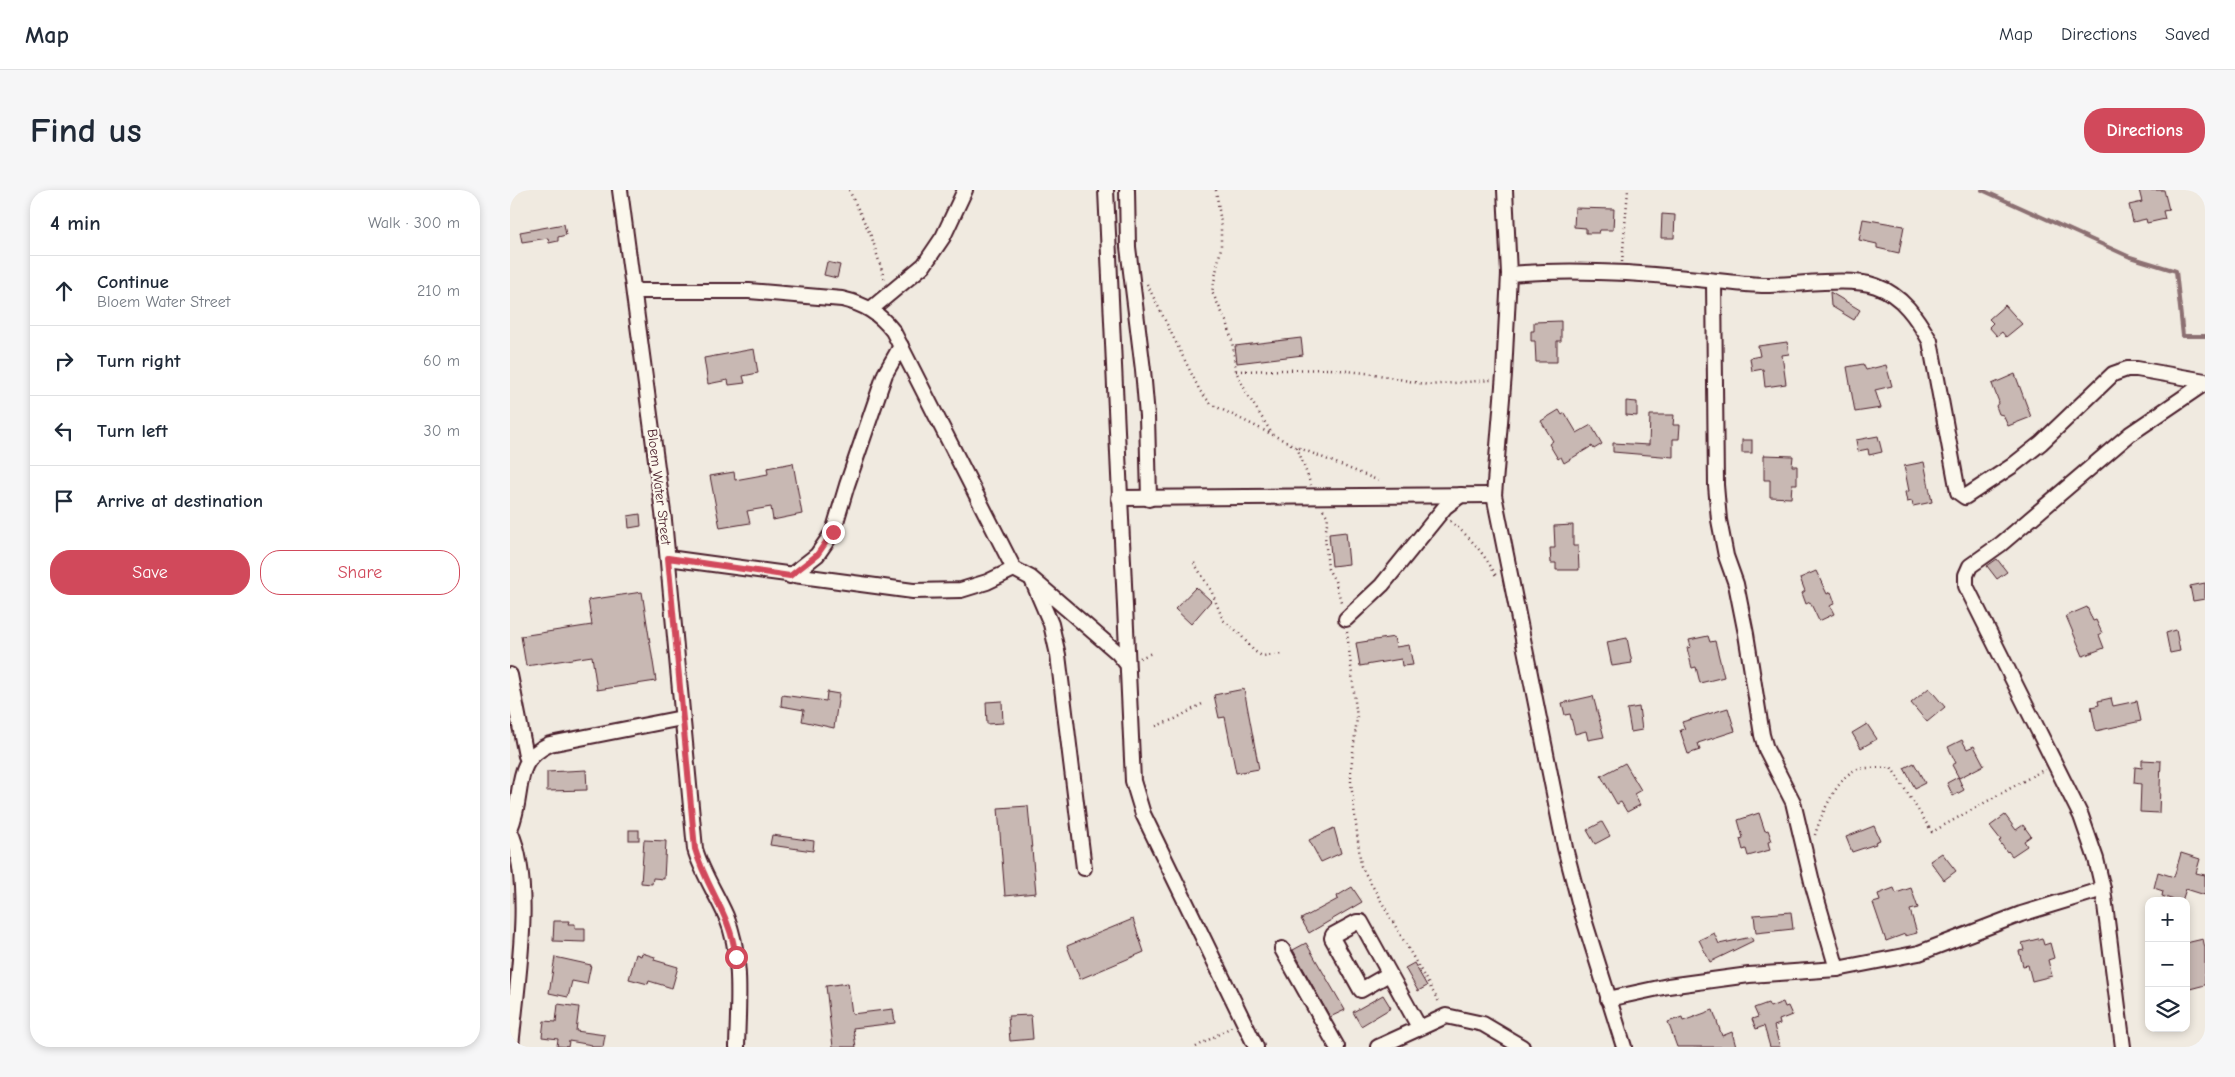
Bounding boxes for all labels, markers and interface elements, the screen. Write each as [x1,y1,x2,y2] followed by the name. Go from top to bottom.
[25,21,69,49] text: Map
[1999,24,2033,45] text: Map
[2061,24,2137,45] text: Directions
[2165,24,2210,45] text: Saved
[2084,108,2205,153] button: Directions
[30,110,142,151] text: Find us
[50,211,101,235] text: 4 min
[368,214,460,232] text: Walk · 300 m
[97,271,169,293] text: Continue
[50,277,78,305] icon: ahead
[417,282,460,300] text: 210 m
[97,293,230,311] text: Bloem Water Street
[50,347,78,375] icon: right
[97,350,181,372] text: Turn right
[423,352,460,370] text: 60 m
[50,417,78,445] icon: left
[97,420,168,442] text: Turn left
[424,422,460,440] text: 30 m
[643,428,675,547] street label: Bloem Water Street
[50,487,78,515] icon: arrive
[97,490,263,512] text: Arrive at destination
[822,521,845,544] route end
[50,550,250,595] button: Save
[260,550,460,595] button: Share
[2145,897,2190,1032] map controls
[2145,897,2190,942] button: +
[2145,942,2190,987] button: −
[725,946,748,969] route start
[2145,987,2190,1032] button: layers

